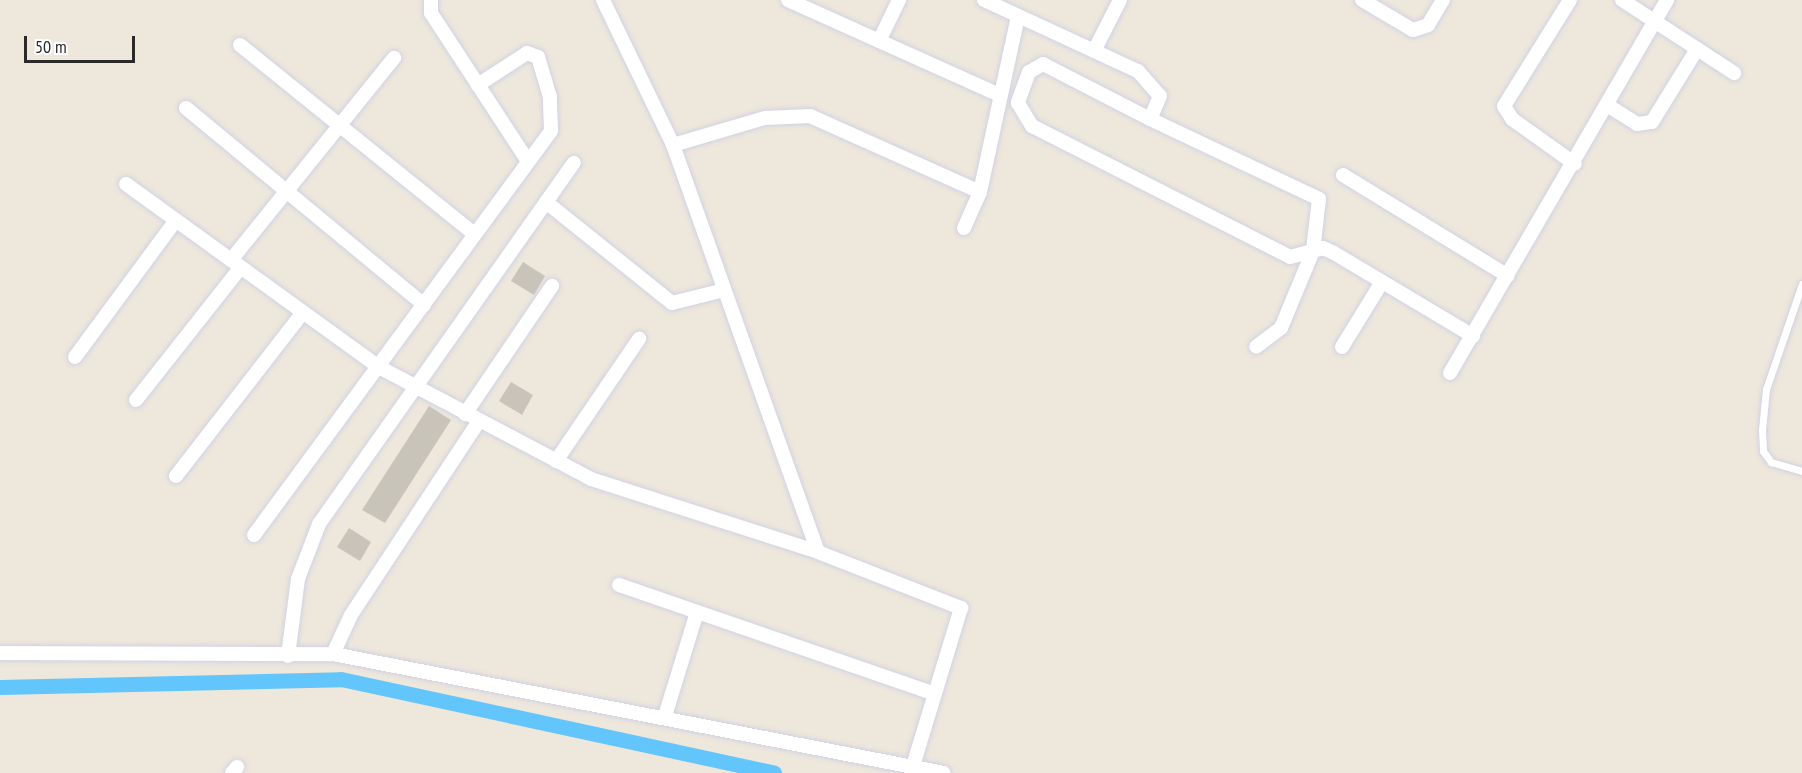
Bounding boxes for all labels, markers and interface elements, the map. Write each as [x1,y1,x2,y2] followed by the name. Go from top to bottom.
[27,24,138,62] scale bar
[35,35,67,58] text: 50 m

